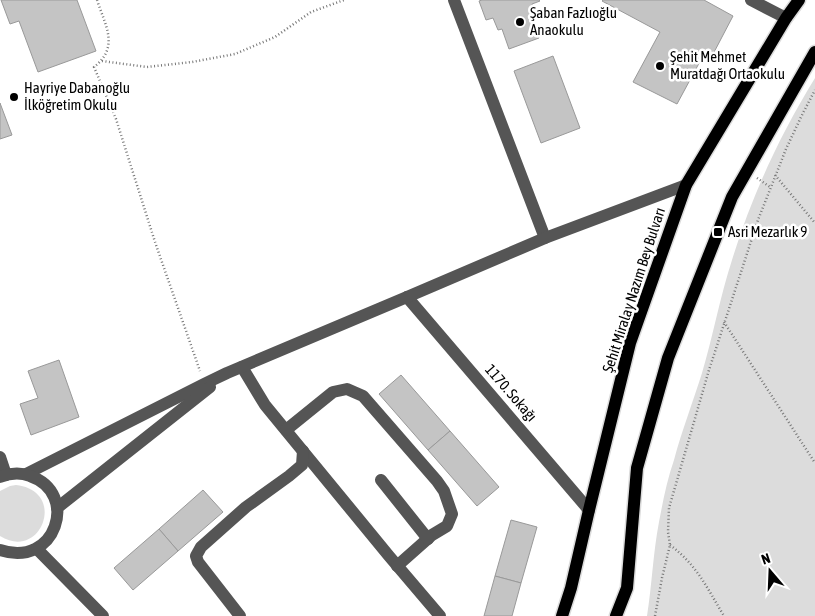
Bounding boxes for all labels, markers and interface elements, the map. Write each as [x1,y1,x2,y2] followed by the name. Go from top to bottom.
[530,4,617,38] place label: Şaban Fazlıoğlu Anaokulu
[514,16,526,28] marker: Şaban Fazlıoğlu Anaokulu
[670,48,785,82] place label: Şehit Mehmet Muratdağı Ortaokulu
[654,60,666,72] marker: Şehit Mehmet Muratdağı Ortaokulu
[24,79,130,113] place label: Hayriye Dabanoğlu İlköğretim Okulu
[8,91,20,103] marker: Hayriye Dabanoğlu İlköğretim Okulu
[599,205,668,375] street label: Şehit Miralay Nazım Bey Bulvarı
[728,223,807,240] place label: Asri Mezarlık 9
[712,226,724,238] marker: Asri Mezarlık 9
[482,361,541,425] street label: 1170. Sokağı
[745,546,795,596] north arrow
[759,550,772,568] text: N

